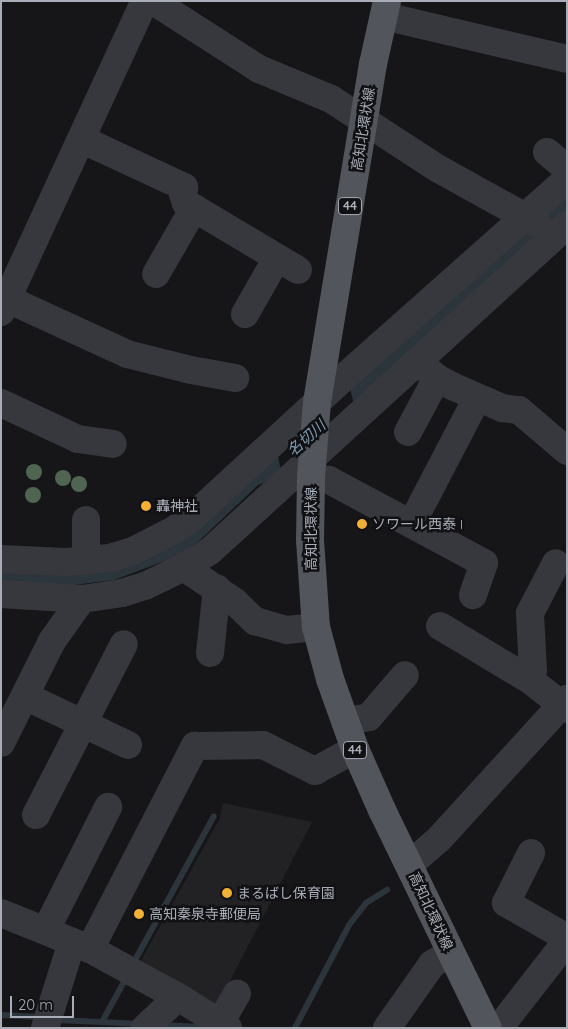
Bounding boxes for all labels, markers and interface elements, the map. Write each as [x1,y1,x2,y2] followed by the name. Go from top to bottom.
[348,86,378,172] street label: 高知北環状線
[338,197,362,216] road number: 44
[283,416,329,460] water label: 名切川
[303,487,319,571] street label: 高知北環状線
[156,498,198,514] place label: 轟神社
[140,500,152,512] marker: 轟神社
[372,516,463,532] place label: ソワール西泰 I
[356,518,368,530] marker: ソワール西泰 I
[342,740,368,760] road number: 44
[406,869,456,953] street label: 高知北環状線
[237,885,335,901] place label: まるばし保育園
[221,887,233,899] marker: まるばし保育園
[149,906,261,922] place label: 高知秦泉寺郵便局
[133,908,145,920] marker: 高知秦泉寺郵便局
[12,986,76,1018] scale bar
[18,995,53,1014] text: 20 m

